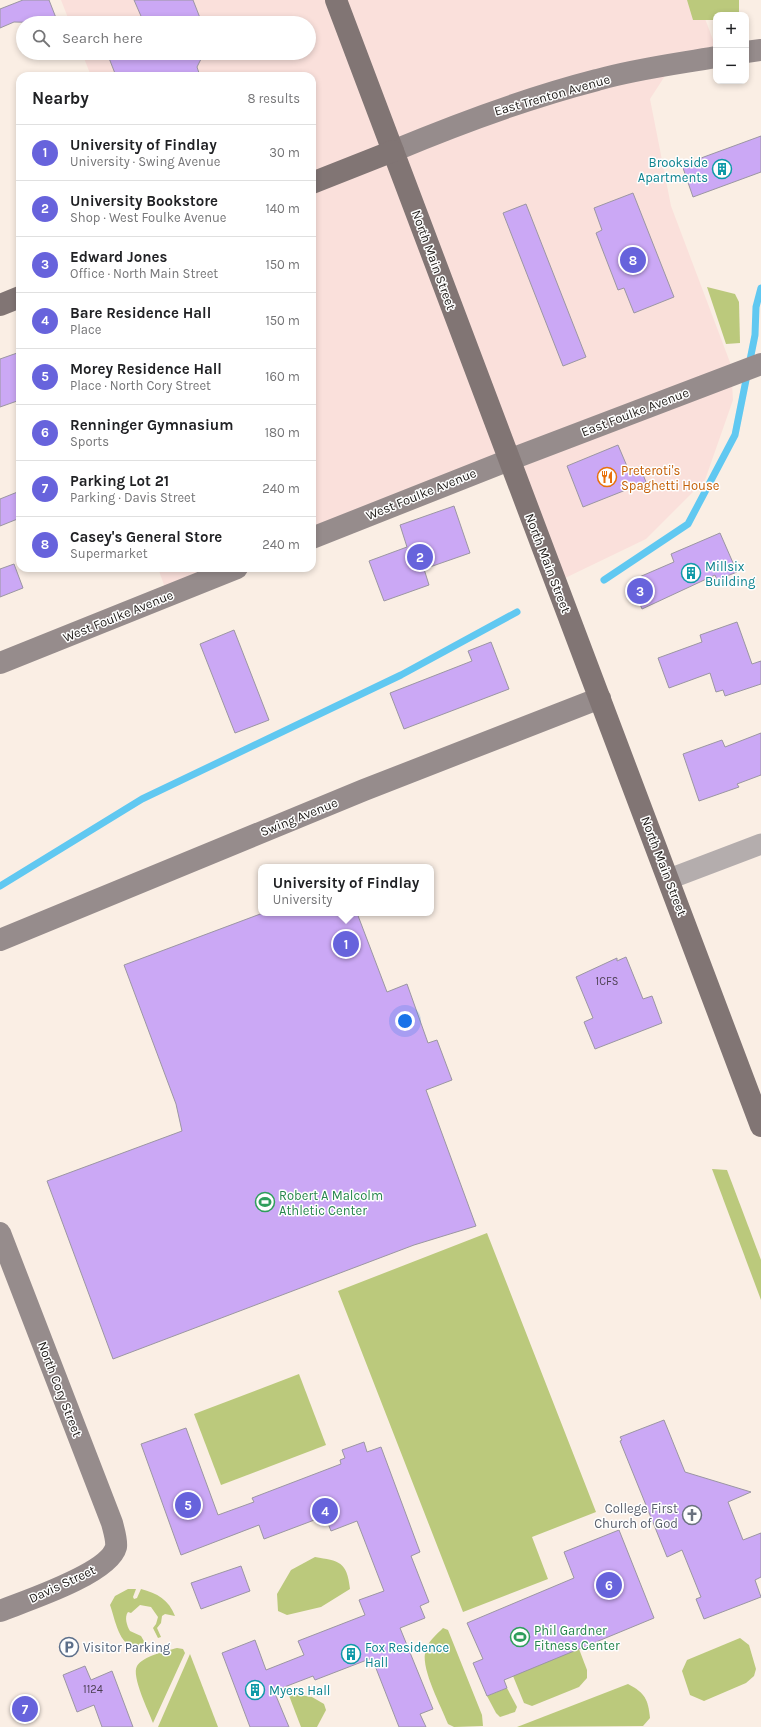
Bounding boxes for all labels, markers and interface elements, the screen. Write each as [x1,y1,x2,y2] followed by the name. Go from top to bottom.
[713,12,749,84] map controls
[713,12,749,48] button: +
[16,16,316,60] search box
[30,27,52,49] icon: search
[62,29,143,47] text: Search here
[713,48,749,84] button: −
[492,71,612,119] street label: East Trenton Avenue
[32,88,89,108] text: Nearby
[247,91,300,106] text: 8 results
[70,136,217,154] text: University of Findlay
[43,145,47,160] text: 1
[269,145,300,160] text: 30 m
[70,154,220,169] text: University · Swing Avenue
[638,155,708,185] place label: Brookside Apartments
[711,158,733,180] building icon: Brookside Apartments
[70,192,218,210] text: University Bookstore
[41,201,49,216] text: 2
[265,201,300,216] text: 140 m
[409,208,459,312] street label: North Main Street
[70,210,227,225] text: Shop · West Foulke Avenue
[620,245,646,275] pin: 8
[70,248,167,266] text: Edward Jones
[41,257,49,272] text: 3
[265,257,300,272] text: 150 m
[70,266,218,281] text: Office · North Main Street
[70,304,211,322] text: Bare Residence Hall
[41,313,49,328] text: 4
[265,313,300,328] text: 150 m
[70,322,101,337] text: Place
[70,360,222,378] text: Morey Residence Hall
[41,369,49,384] text: 5
[265,369,300,384] text: 160 m
[70,378,211,393] text: Place · North Cory Street
[579,384,691,439] street label: East Foulke Avenue
[70,416,233,434] text: Renninger Gymnasium
[41,425,49,440] text: 6
[265,425,300,440] text: 180 m
[70,434,109,449] text: Sports
[621,463,720,493] place label: Preteroti's Spaghetti House
[364,465,479,523] street label: West Foulke Avenue
[596,466,618,488] restaurant icon: Preteroti's Spaghetti House
[70,472,169,490] text: Parking Lot 21
[42,481,48,496] text: 7
[262,481,300,496] text: 240 m
[70,490,196,505] text: Parking · Davis Street
[522,511,574,615] street label: North Main Street
[70,528,222,546] text: Casey's General Store
[41,537,49,552] text: 8
[262,537,300,552] text: 240 m
[407,542,433,572] pin: 2
[70,546,148,561] text: Supermarket
[705,559,756,589] place label: Millsix Building
[680,562,702,584] building icon: Millsix Building
[627,576,653,606] pin: 3
[61,587,176,645] street label: West Foulke Avenue
[258,795,340,839] street label: Swing Avenue
[638,814,690,918] street label: North Main Street
[258,864,434,916] popup
[273,874,419,892] text: University of Findlay
[273,892,332,907] text: University
[333,929,359,959] pin: 1
[596,975,618,988] house number: 1CFS
[395,1011,415,1031] your location
[279,1188,383,1218] place label: Robert A Malcolm Athletic Center
[254,1191,276,1213] sports icon: Robert A Malcolm Athletic Center
[35,1339,85,1439] street label: North Cory Street
[175,1490,201,1520] pin: 5
[312,1496,338,1526] pin: 4
[594,1501,678,1531] place label: College First Church of God
[681,1504,703,1526] church icon: College First Church of God
[26,1562,98,1606] street label: Davis Street
[596,1570,622,1600] pin: 6
[534,1623,620,1653] place label: Phil Gardner Fitness Center
[509,1626,531,1648] sports icon: Phil Gardner Fitness Center
[58,1636,80,1658] parking icon: Visitor Parking
[83,1640,171,1655] place label: Visitor Parking
[365,1640,450,1670] place label: Fox Residence Hall
[340,1643,362,1665] building icon: Fox Residence Hall
[244,1679,266,1701] building icon: Myers Hall
[83,1683,103,1696] house number: 1124
[269,1683,330,1698] place label: Myers Hall
[12,1694,38,1724] pin: 7

